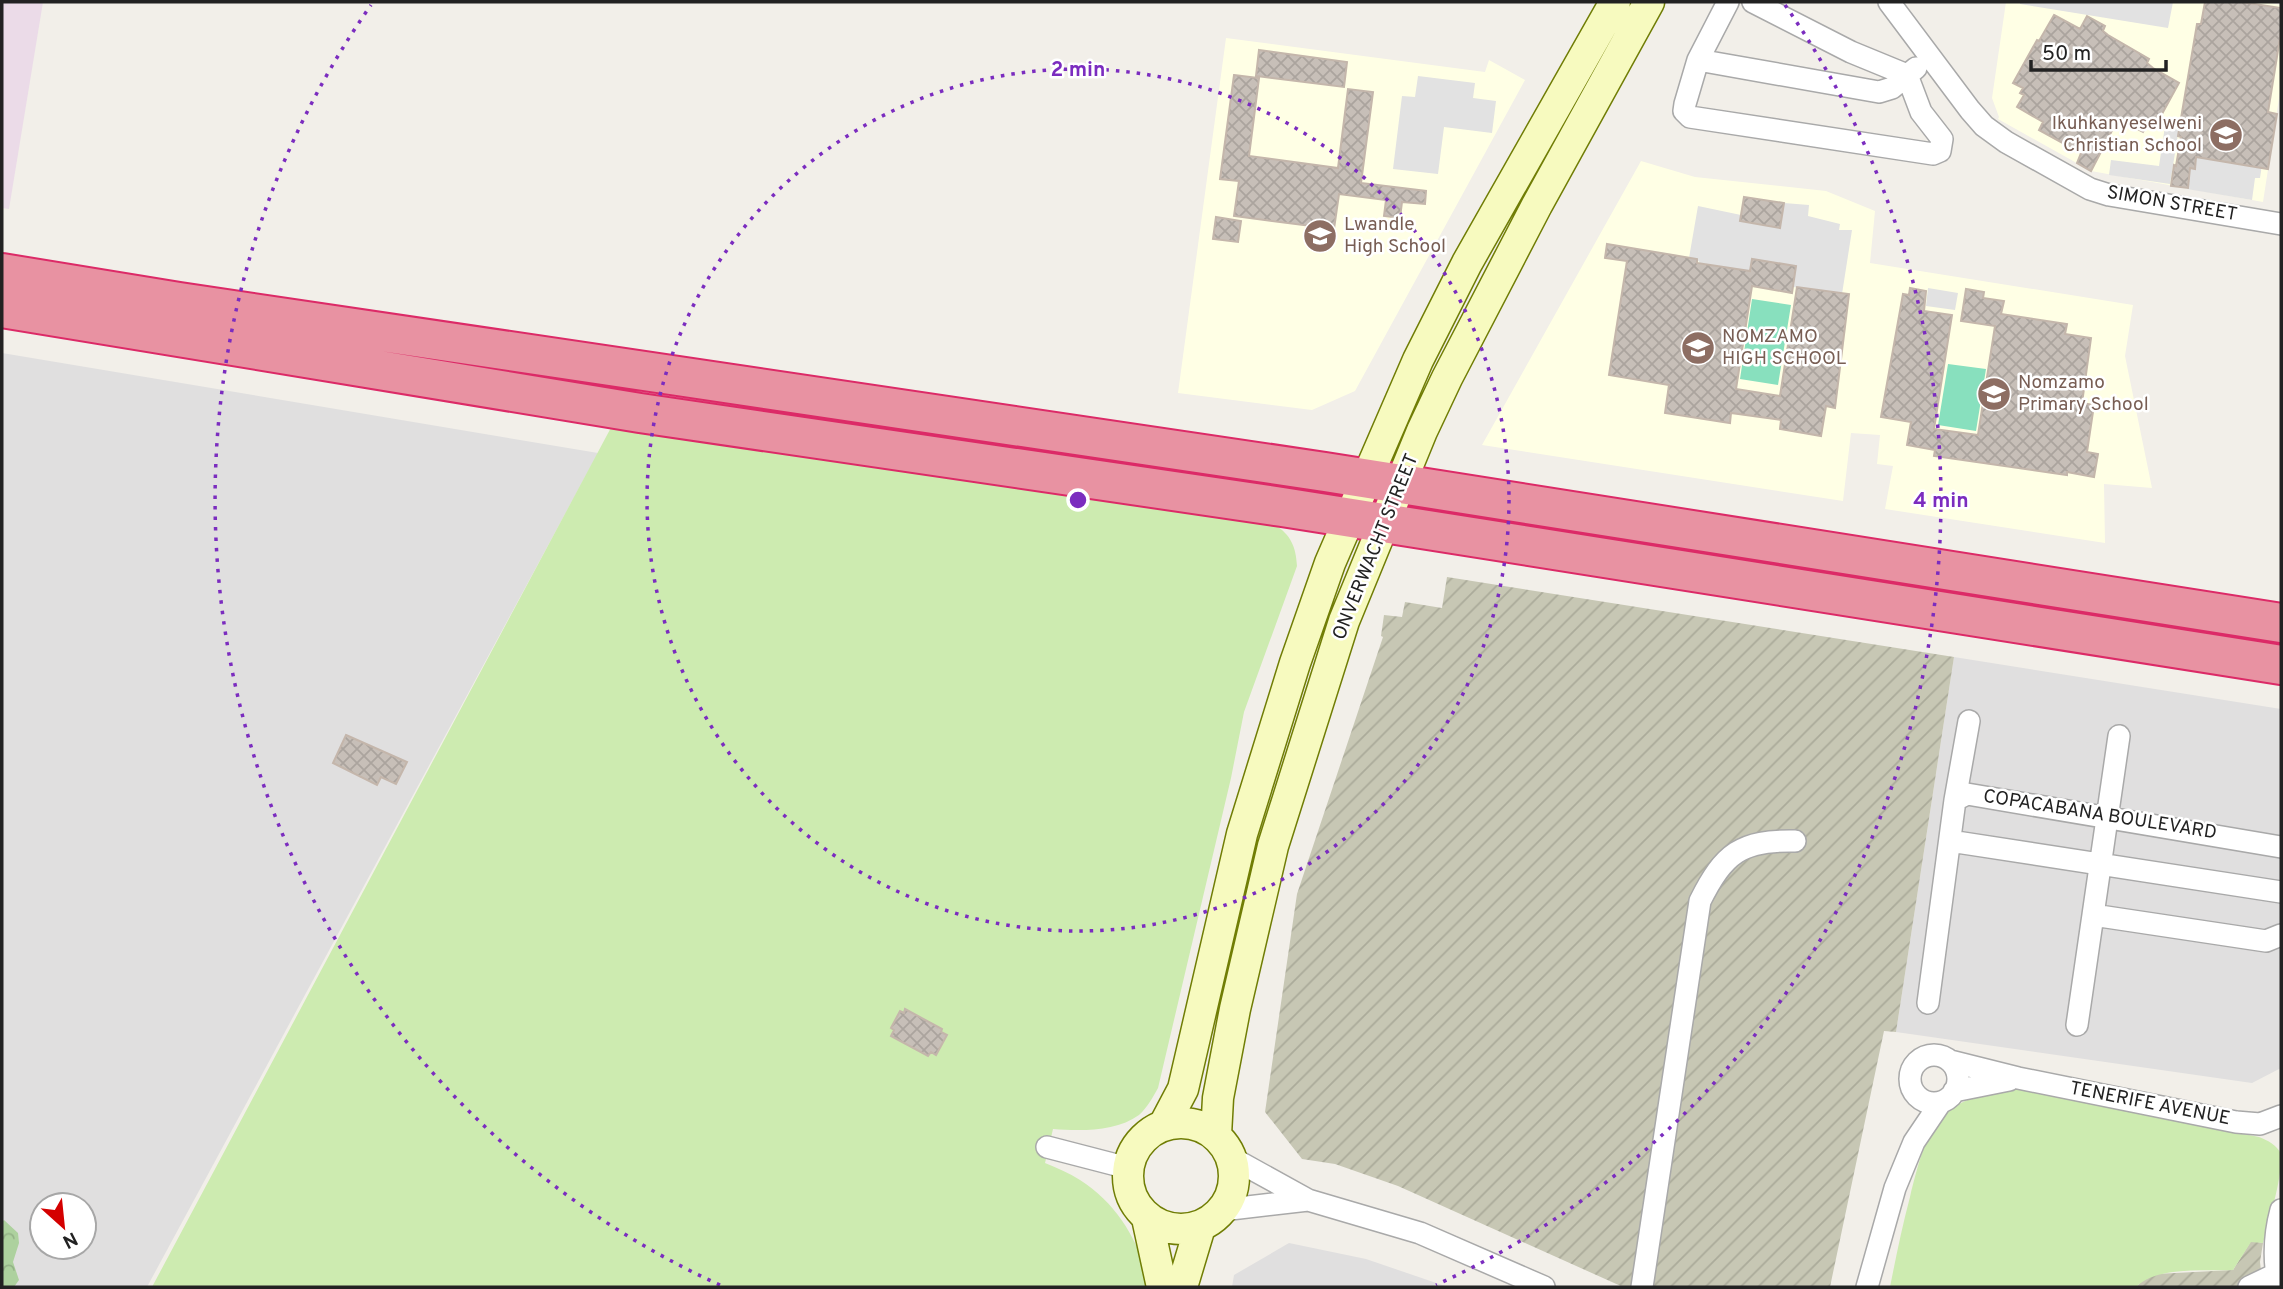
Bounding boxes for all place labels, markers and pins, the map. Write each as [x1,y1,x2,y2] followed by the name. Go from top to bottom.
[2052,112,2202,158] place label: Ikuhkanyeselweni Christian School
[2207,116,2245,154] school or university icon: Ikuhkanyeselweni Christian School
[1344,213,1446,259] place label: Lwandle High School
[1301,217,1339,255] school or university icon: Lwandle High School
[1722,325,1847,371] place label: NOMZAMO HIGH SCHOOL
[1679,329,1717,367] school or university icon: NOMZAMO HIGH SCHOOL
[2018,371,2149,417] place label: Nomzamo Primary School
[1975,375,2013,413] school or university icon: Nomzamo Primary School
[1066,488,1090,512] centre of rings

